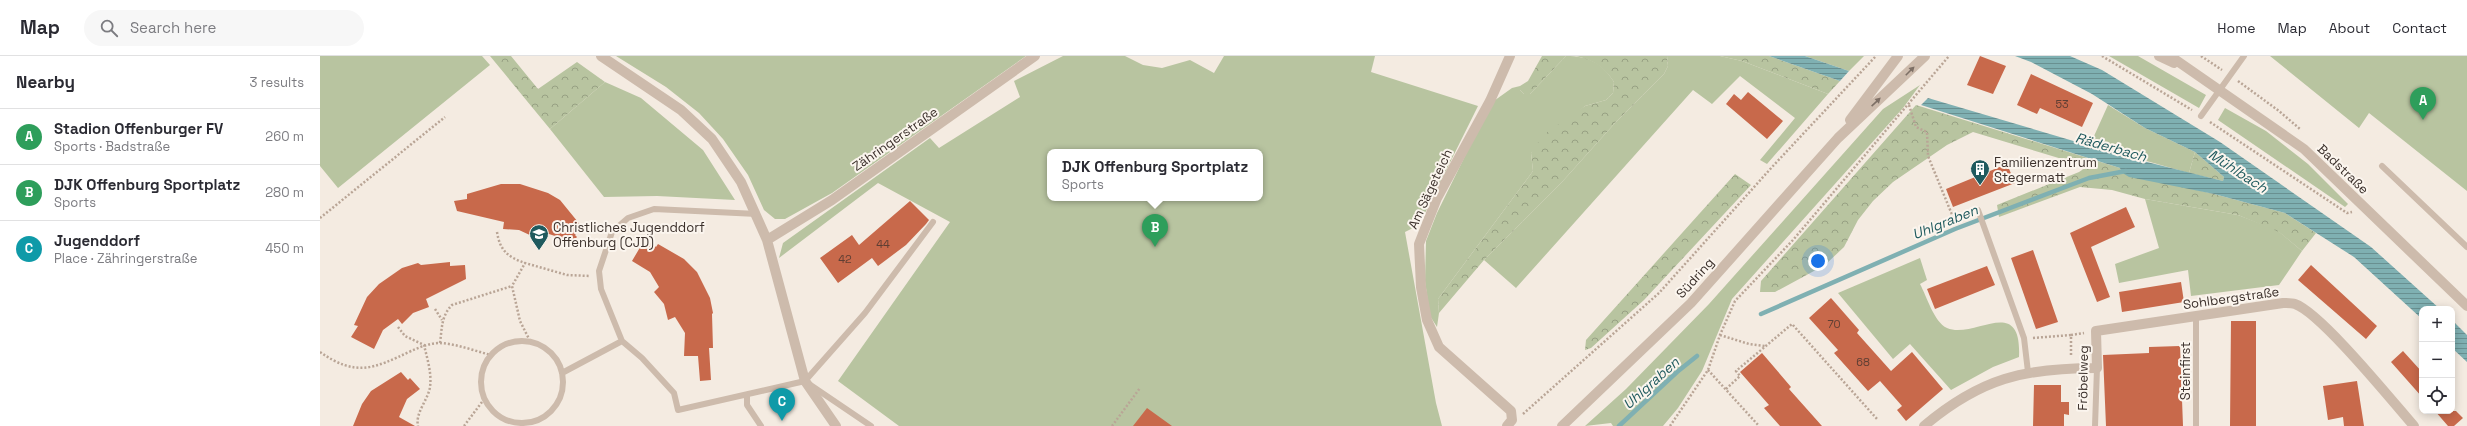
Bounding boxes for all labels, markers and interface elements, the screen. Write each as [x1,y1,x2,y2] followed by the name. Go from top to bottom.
[84,10,364,46] search box
[20,15,60,40] text: Map
[98,17,120,39] icon: search
[130,18,216,37] text: Search here
[2217,19,2255,37] text: Home
[2277,19,2307,37] text: Map
[2329,19,2370,37] text: About
[2392,19,2447,37] text: Contact
[1905,66,1915,76] one-way arrow
[16,71,75,93] text: Nearby
[250,74,304,91] text: 3 results
[2410,87,2436,120] pin: A
[2055,97,2069,111] house number: 53
[1871,98,1881,107] one-way arrow
[849,103,941,175] street label: Zähringerstraße
[54,119,223,138] text: Stadion Offenburger FV
[25,128,33,145] text: A
[265,128,304,145] text: 260 m
[2073,128,2149,166] water label: Räderbach
[54,138,170,155] text: Sports · Badstraße
[2314,140,2372,198] street label: Badstraße
[2205,145,2271,197] water label: Mühlbach
[1404,146,1456,232] street label: Am Sägeteich
[1047,149,1263,201] popup
[1994,154,2097,186] place label: Familienzentrum Stegermatt
[1062,157,1248,176] text: DJK Offenburg Sportplatz
[1969,158,1991,186] building icon: Familienzentrum Stegermatt
[54,175,240,194] text: DJK Offenburg Sportplatz
[1062,176,1104,193] text: Sports
[25,184,33,201] text: B
[265,184,304,201] text: 280 m
[54,194,96,211] text: Sports
[1909,201,1981,243] water label: Uhlgraben
[1142,214,1168,247] pin: B
[553,219,705,251] place label: Christliches Jugenddorf Offenburg (CJD)
[528,223,550,251] school or university icon: Christliches Jugenddorf Offenburg (CJD)
[54,231,140,250] text: Jugenddorf
[876,237,890,251] house number: 44
[25,240,33,257] text: C
[265,240,304,257] text: 450 m
[54,250,197,267] text: Place · Zähringerstraße
[1808,251,1828,271] your location
[838,252,852,266] house number: 42
[1672,254,1718,302] street label: Südring
[2182,283,2280,313] street label: Sohlbergstraße
[2419,306,2455,414] map controls
[2419,306,2455,342] button: +
[1827,317,1841,331] house number: 70
[2177,342,2194,400] street label: Steinfirst
[2419,342,2455,378] button: −
[2074,345,2092,411] street label: Fröbelweg
[1619,353,1683,413] water label: Uhlgraben
[1856,355,1870,369] house number: 68
[2419,378,2455,414] button: locate
[769,388,795,421] pin: C

